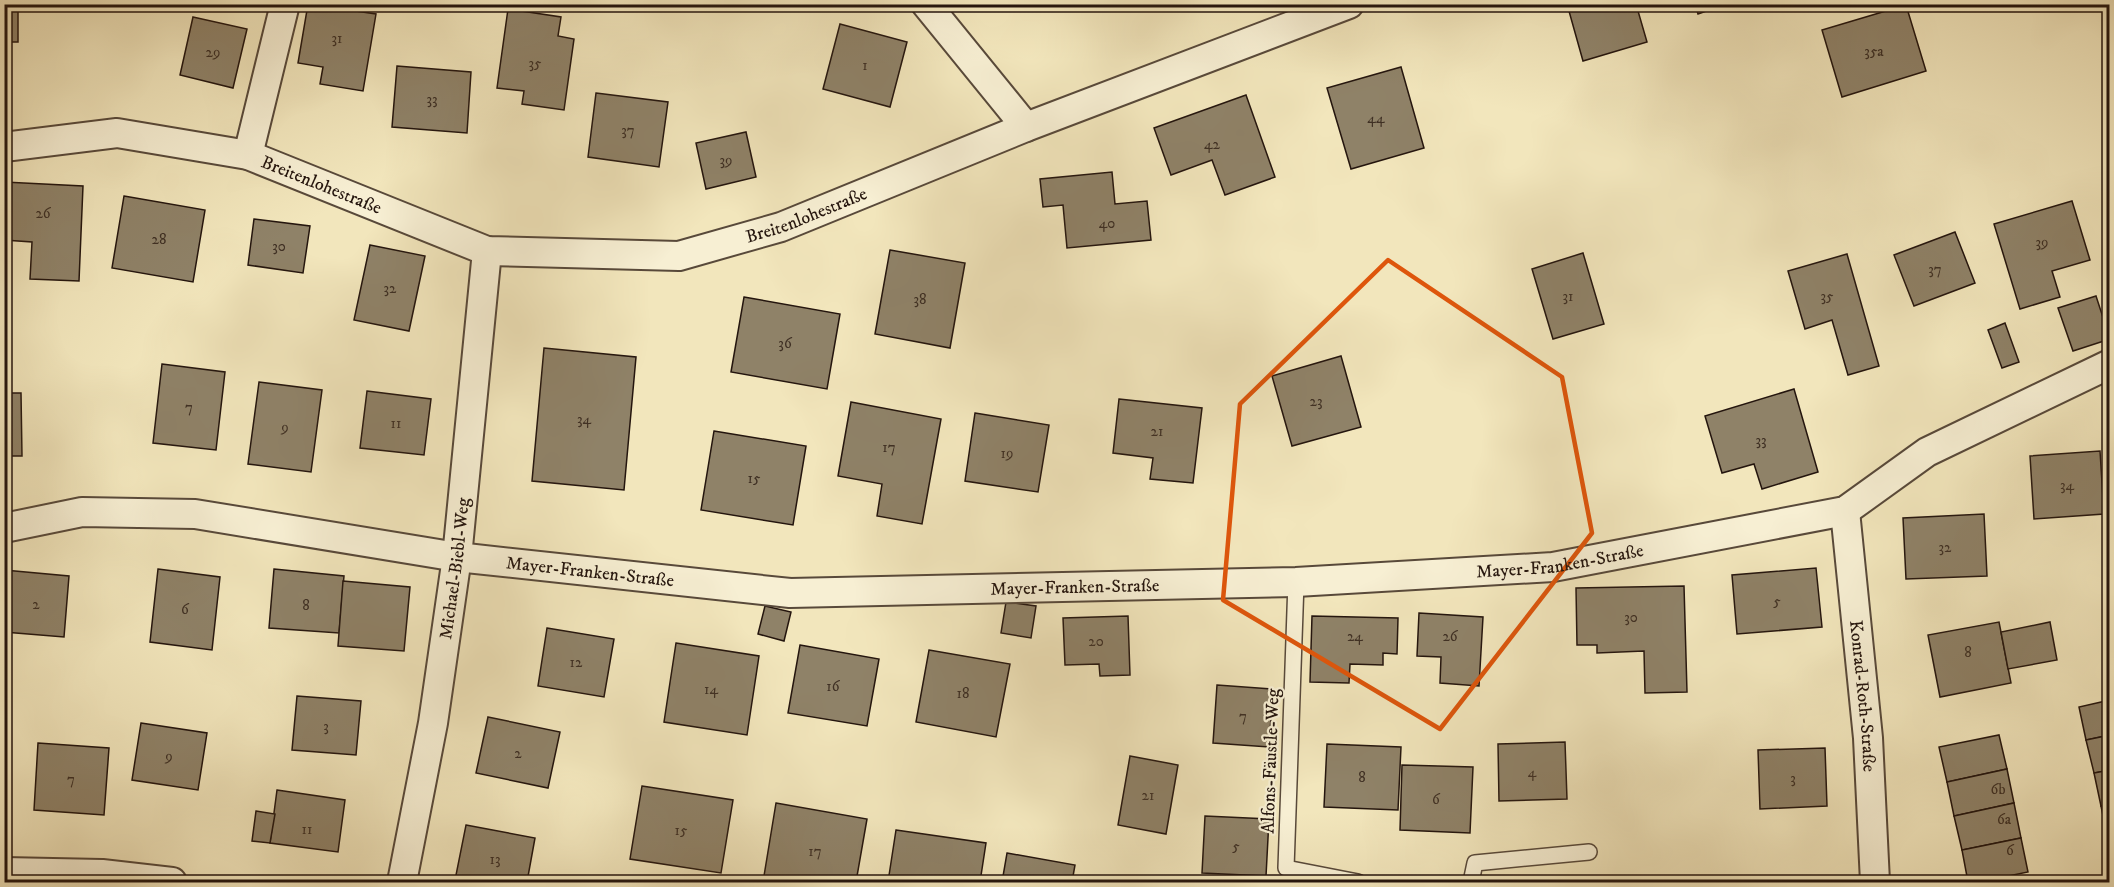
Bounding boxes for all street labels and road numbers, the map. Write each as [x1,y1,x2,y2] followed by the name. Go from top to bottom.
[258,151,385,220] street label: Breitenlohestraße
[743,183,870,248] street label: Breitenlohestraße
[435,497,475,641] street label: Michael-Biebl-Weg
[1475,540,1645,583] street label: Mayer-Franken-Straße
[505,552,675,592] street label: Mayer-Franken-Straße
[990,575,1159,601] street label: Mayer-Franken-Straße
[1844,619,1880,773] street label: Konrad-Roth-Straße
[1257,688,1285,834] street label: Alfons-Fäustle-Weg

